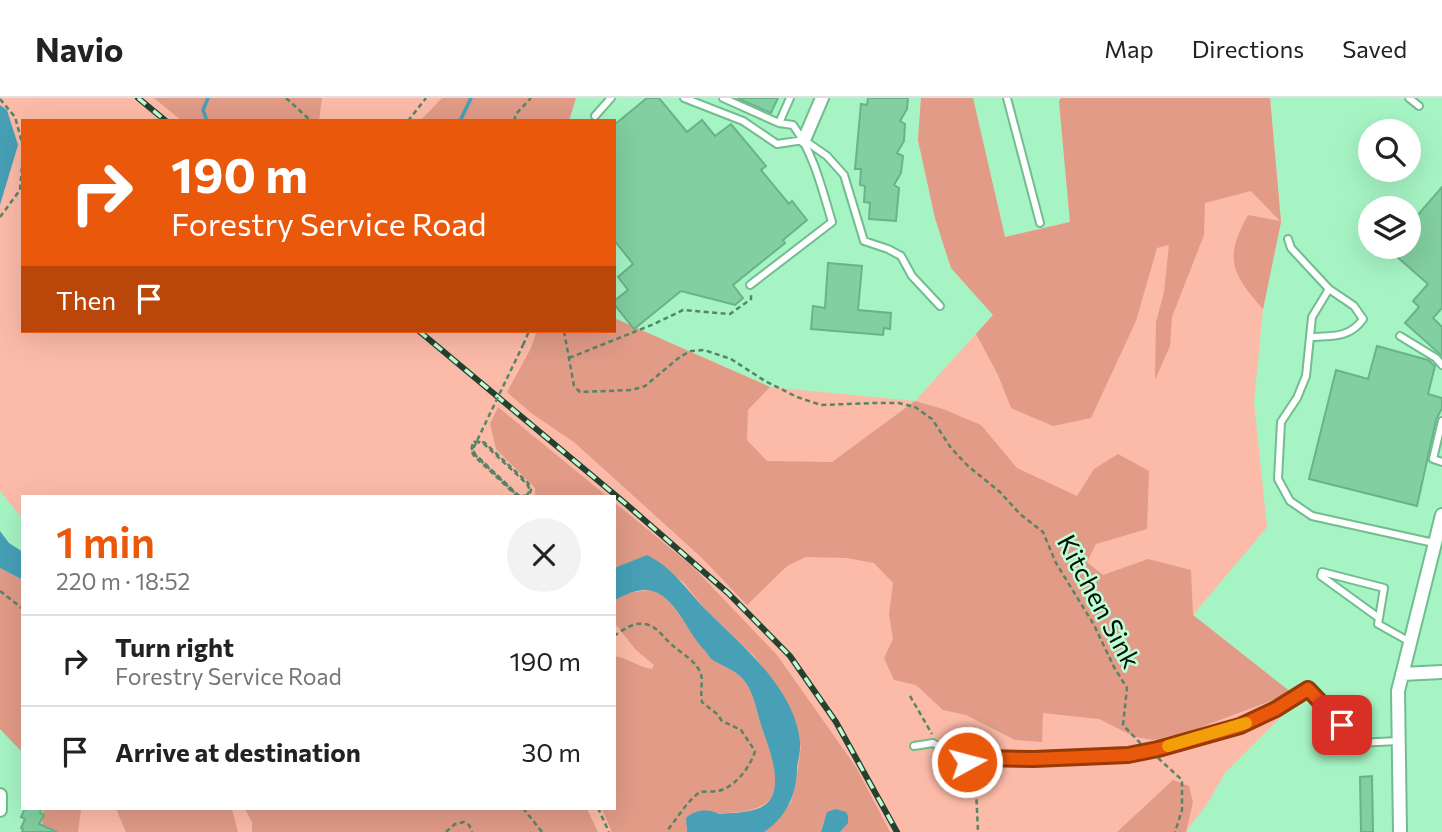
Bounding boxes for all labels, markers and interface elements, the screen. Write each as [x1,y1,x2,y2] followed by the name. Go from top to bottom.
[35,28,124,69] text: Navio
[1104,34,1154,63] text: Map
[1192,34,1304,63] text: Directions
[1342,34,1407,63] text: Saved
[1358,119,1421,259] map controls
[1358,119,1421,182] button: search
[171,143,308,203] text: 190 m
[56,147,147,238] icon: right
[1358,196,1421,259] button: layers
[171,203,487,243] text: Forestry Service Road
[130,280,168,318] icon: arrive
[56,284,116,315] text: Then
[56,515,155,567] text: 1 min
[507,518,581,592] button: close
[1052,529,1148,673] street label: Kitchen Sink
[56,567,190,595] text: 220 m · 18:52
[115,631,234,662] text: Turn right
[56,642,94,680] icon: right
[509,645,581,676] text: 190 m
[115,662,342,690] text: Forestry Service Road
[1312,695,1372,755] pin
[1323,706,1361,744] icon: arrive
[930,725,1004,799] position arrow
[56,733,94,771] icon: arrive
[115,736,361,767] text: Arrive at destination
[522,736,581,767] text: 30 m

